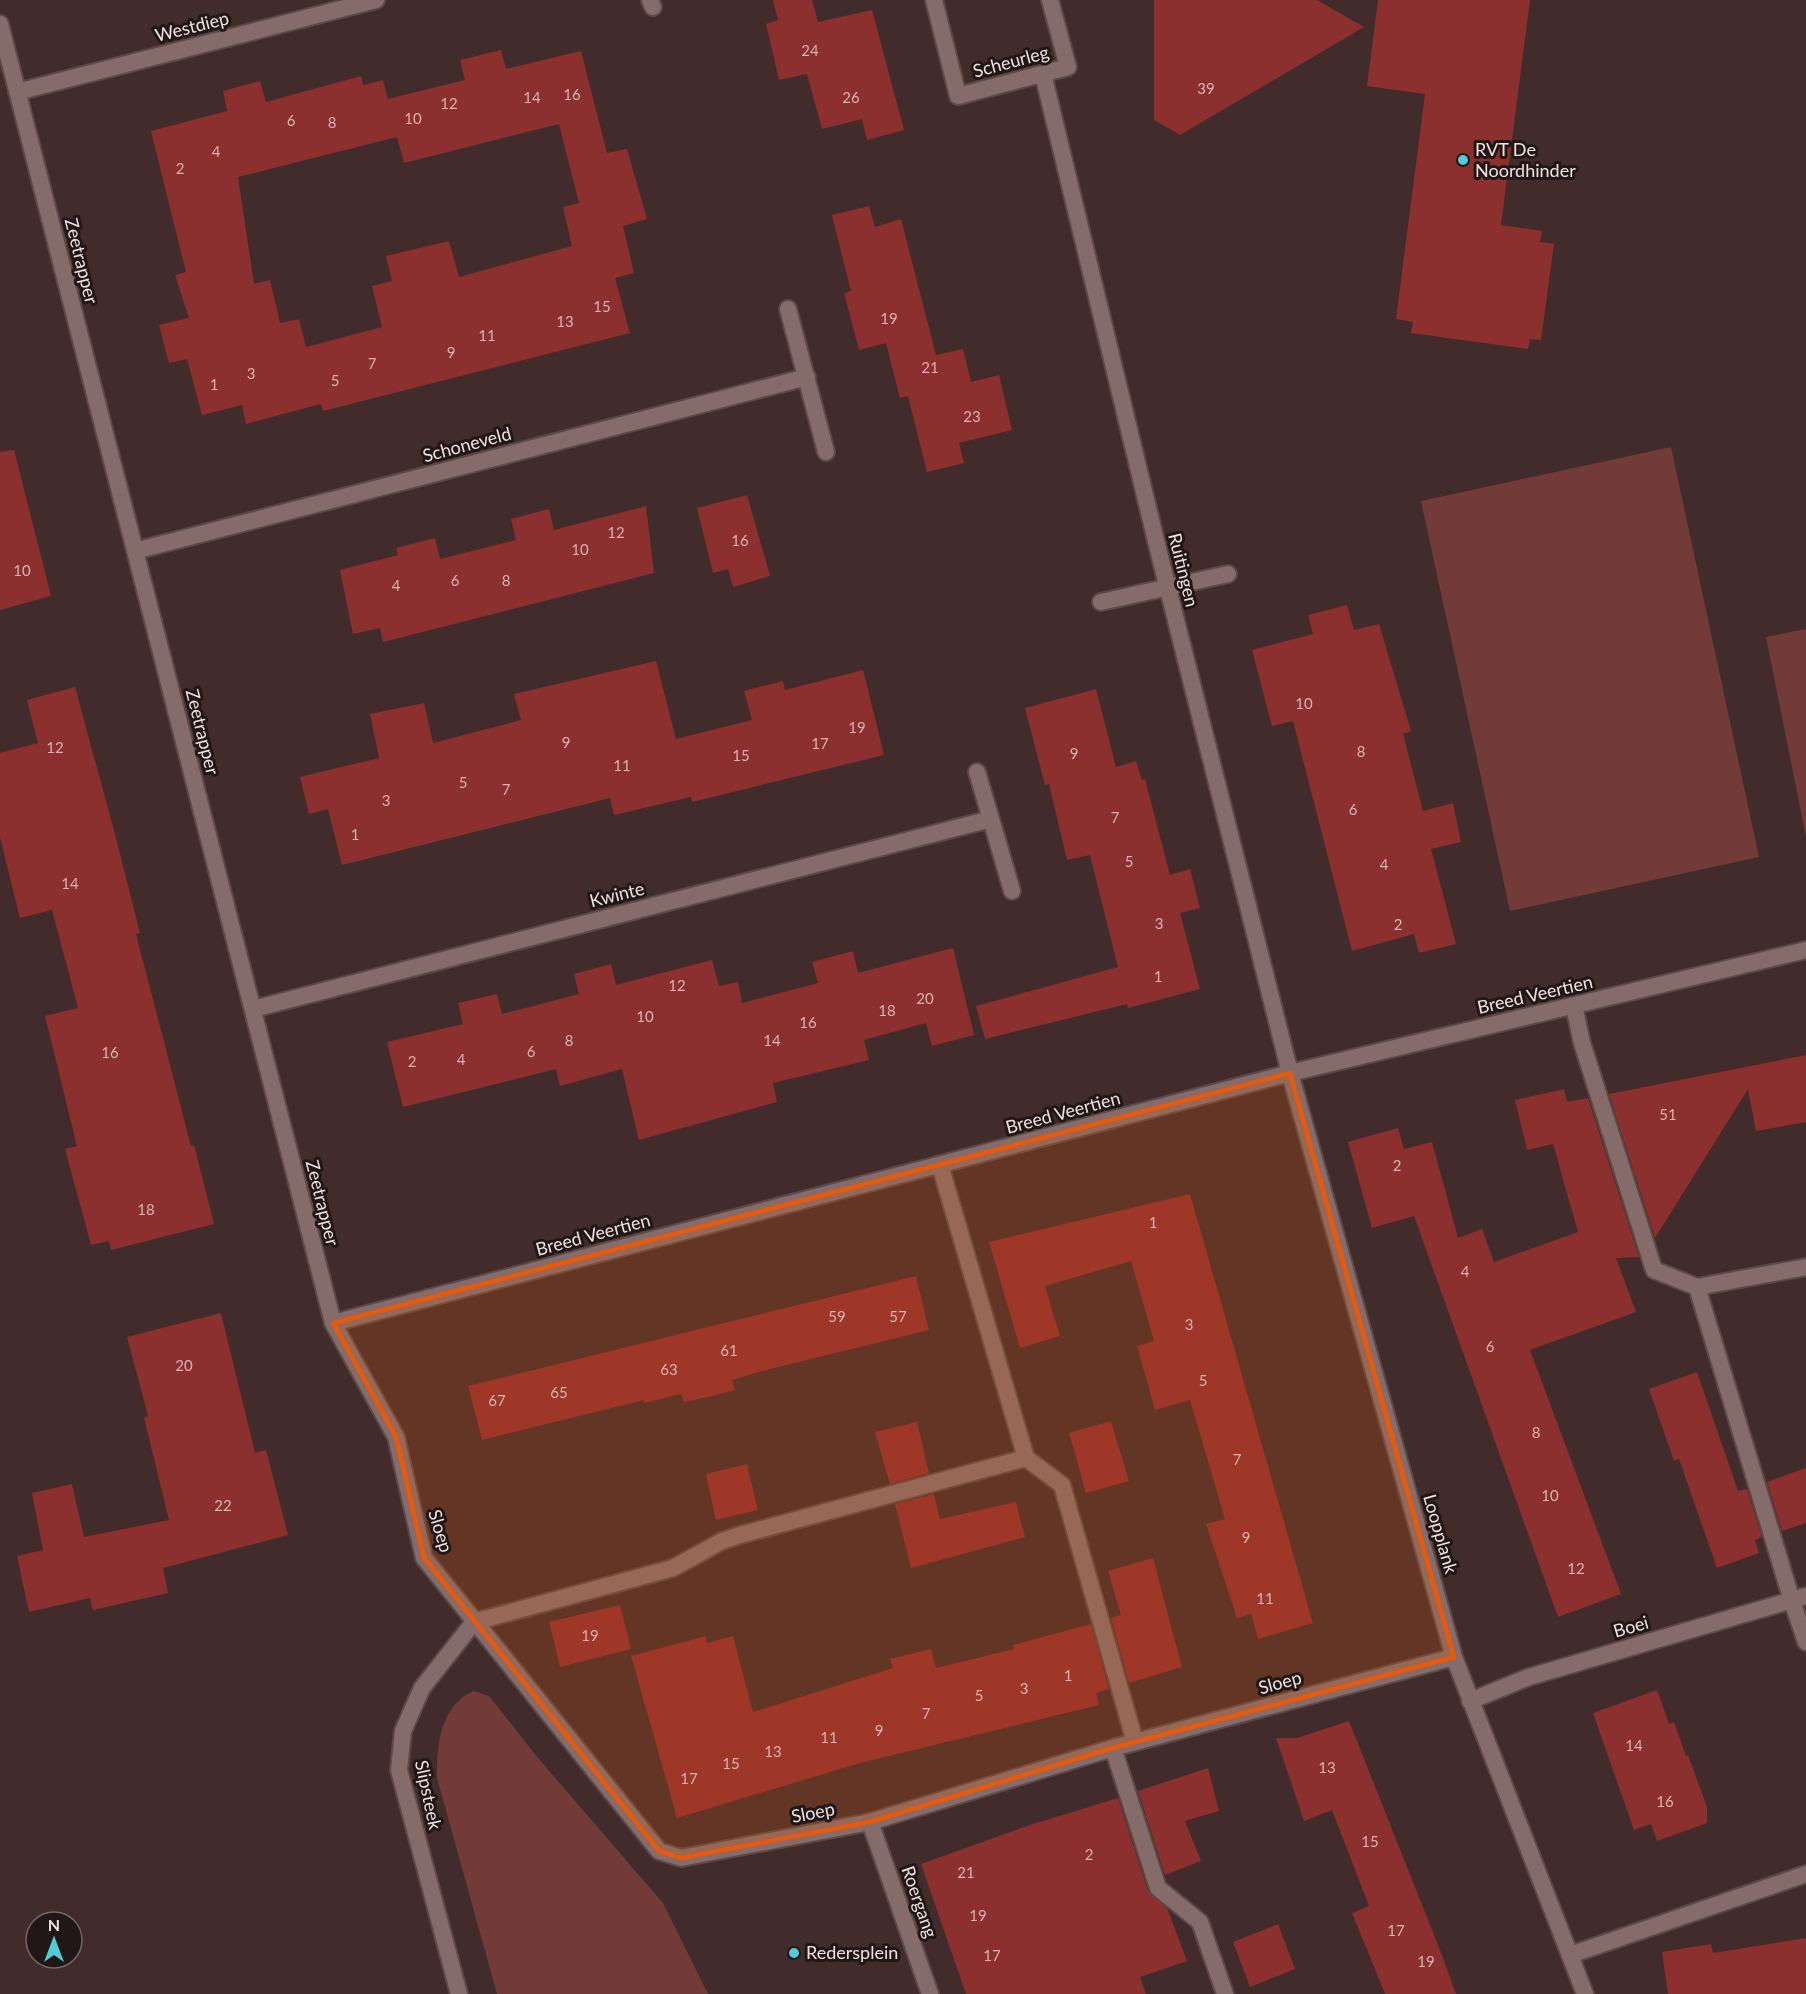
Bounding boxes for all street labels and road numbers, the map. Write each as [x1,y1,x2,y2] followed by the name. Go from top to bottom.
[153,6,231,46] street label: Westdiep
[970,40,1051,82] street label: Scheurleg
[61,216,103,306] street label: Zeetrapper
[420,422,513,466] street label: Schoneveld
[1164,531,1204,609] street label: Ruitingen
[182,687,224,777] street label: Zeetrapper
[587,877,646,911] street label: Kwinte
[1475,970,1595,1018] street label: Breed Veertien
[1003,1086,1122,1138] street label: Breed Veertien
[302,1158,344,1248] street label: Zeetrapper
[533,1208,652,1260] street label: Breed Veertien
[1419,1491,1463,1577] street label: Loopplank
[424,1507,458,1555] street label: Sloep
[1611,1611,1651,1642] street label: Boei
[1256,1666,1304,1698] street label: Sloep
[411,1758,447,1832] street label: Slipsteek
[789,1797,836,1827] street label: Sloep
[897,1863,942,1940] street label: Roergang

